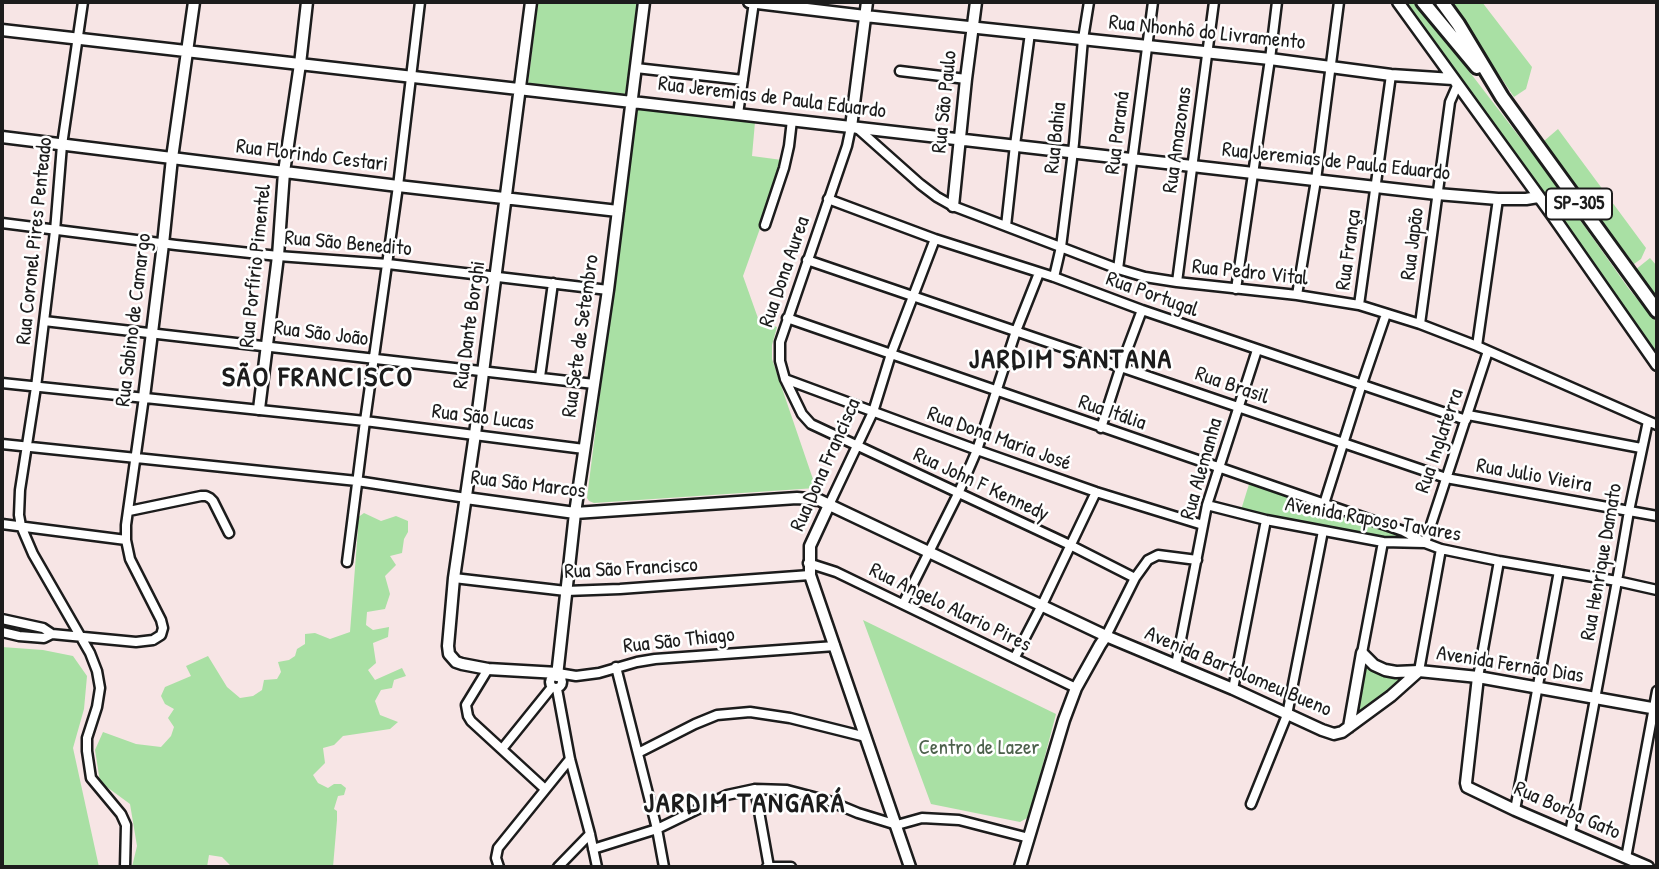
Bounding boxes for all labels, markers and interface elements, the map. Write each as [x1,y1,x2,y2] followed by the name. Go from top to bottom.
[1107,10,1307,56] street label: Rua Nhonhô do Livramento
[927,49,963,155] street label: Rua São Paulo
[657,72,887,124] street label: Rua Jeremias de Paula Eduardo
[1158,85,1198,195] street label: Rua Amazonas
[1100,90,1136,176] street label: Rua Paraná
[1040,101,1072,175] street label: Rua Bahia
[235,134,389,178] street label: Rua Florindo Cestari
[12,136,58,346] street label: Rua Coronel Pires Penteado
[1221,137,1451,187] street label: Rua Jeremias de Paula Eduardo
[235,183,277,349] street label: Rua Porfírio Pimentel
[1546,188,1612,220] road number: SP-305
[1396,206,1430,282] street label: Rua Japão
[1331,208,1367,292] street label: Rua França
[754,213,816,331] street label: Rua Dona Aurea
[283,226,413,262] street label: Rua São Benedito
[111,232,157,408] street label: Rua Sabino de Camargo
[557,253,605,419] street label: Rua Sete de Setembro
[1191,254,1309,292] street label: Rua Pedro Vital
[449,259,491,391] street label: Rua Dante Borghi
[1102,267,1202,323] street label: Rua Portugal
[272,316,370,352] street label: Rua São João
[971,344,1171,378] district label: JARDIM SANTANA
[224,362,412,396] district label: SÃO FRANCISCO
[1192,362,1272,410] street label: Rua Brasil
[1410,386,1470,496] street label: Rua Inglaterra
[1075,390,1149,436] street label: Rua Itália
[785,395,867,535] street label: Rua Dona Francisca
[430,399,536,437] street label: Rua São Lucas
[924,401,1074,477] street label: Rua Dona Maria José
[1176,415,1228,523] street label: Rua Alemanha
[909,443,1053,527] street label: Rua John F Kennedy
[1474,453,1594,499] street label: Rua Julio Vieira
[469,465,587,505] street label: Rua São Marcos
[1576,481,1628,643] street label: Rua Henrique Damato
[1283,492,1463,548] street label: Avenida Raposo Tavares
[564,553,698,585] street label: Rua São Francisco
[865,558,1035,658] street label: Rua Angelo Alario Pires
[1141,621,1335,723] street label: Avenida Bartolomeu Bueno
[622,623,736,659] street label: Rua São Thiago
[1435,641,1585,689] street label: Avenida Fernão Dias
[919,735,1039,761] park label: Centro de Lazer
[1510,776,1624,846] street label: Rua Borba Gato
[645,788,845,822] district label: JARDIM TANGARÁ

